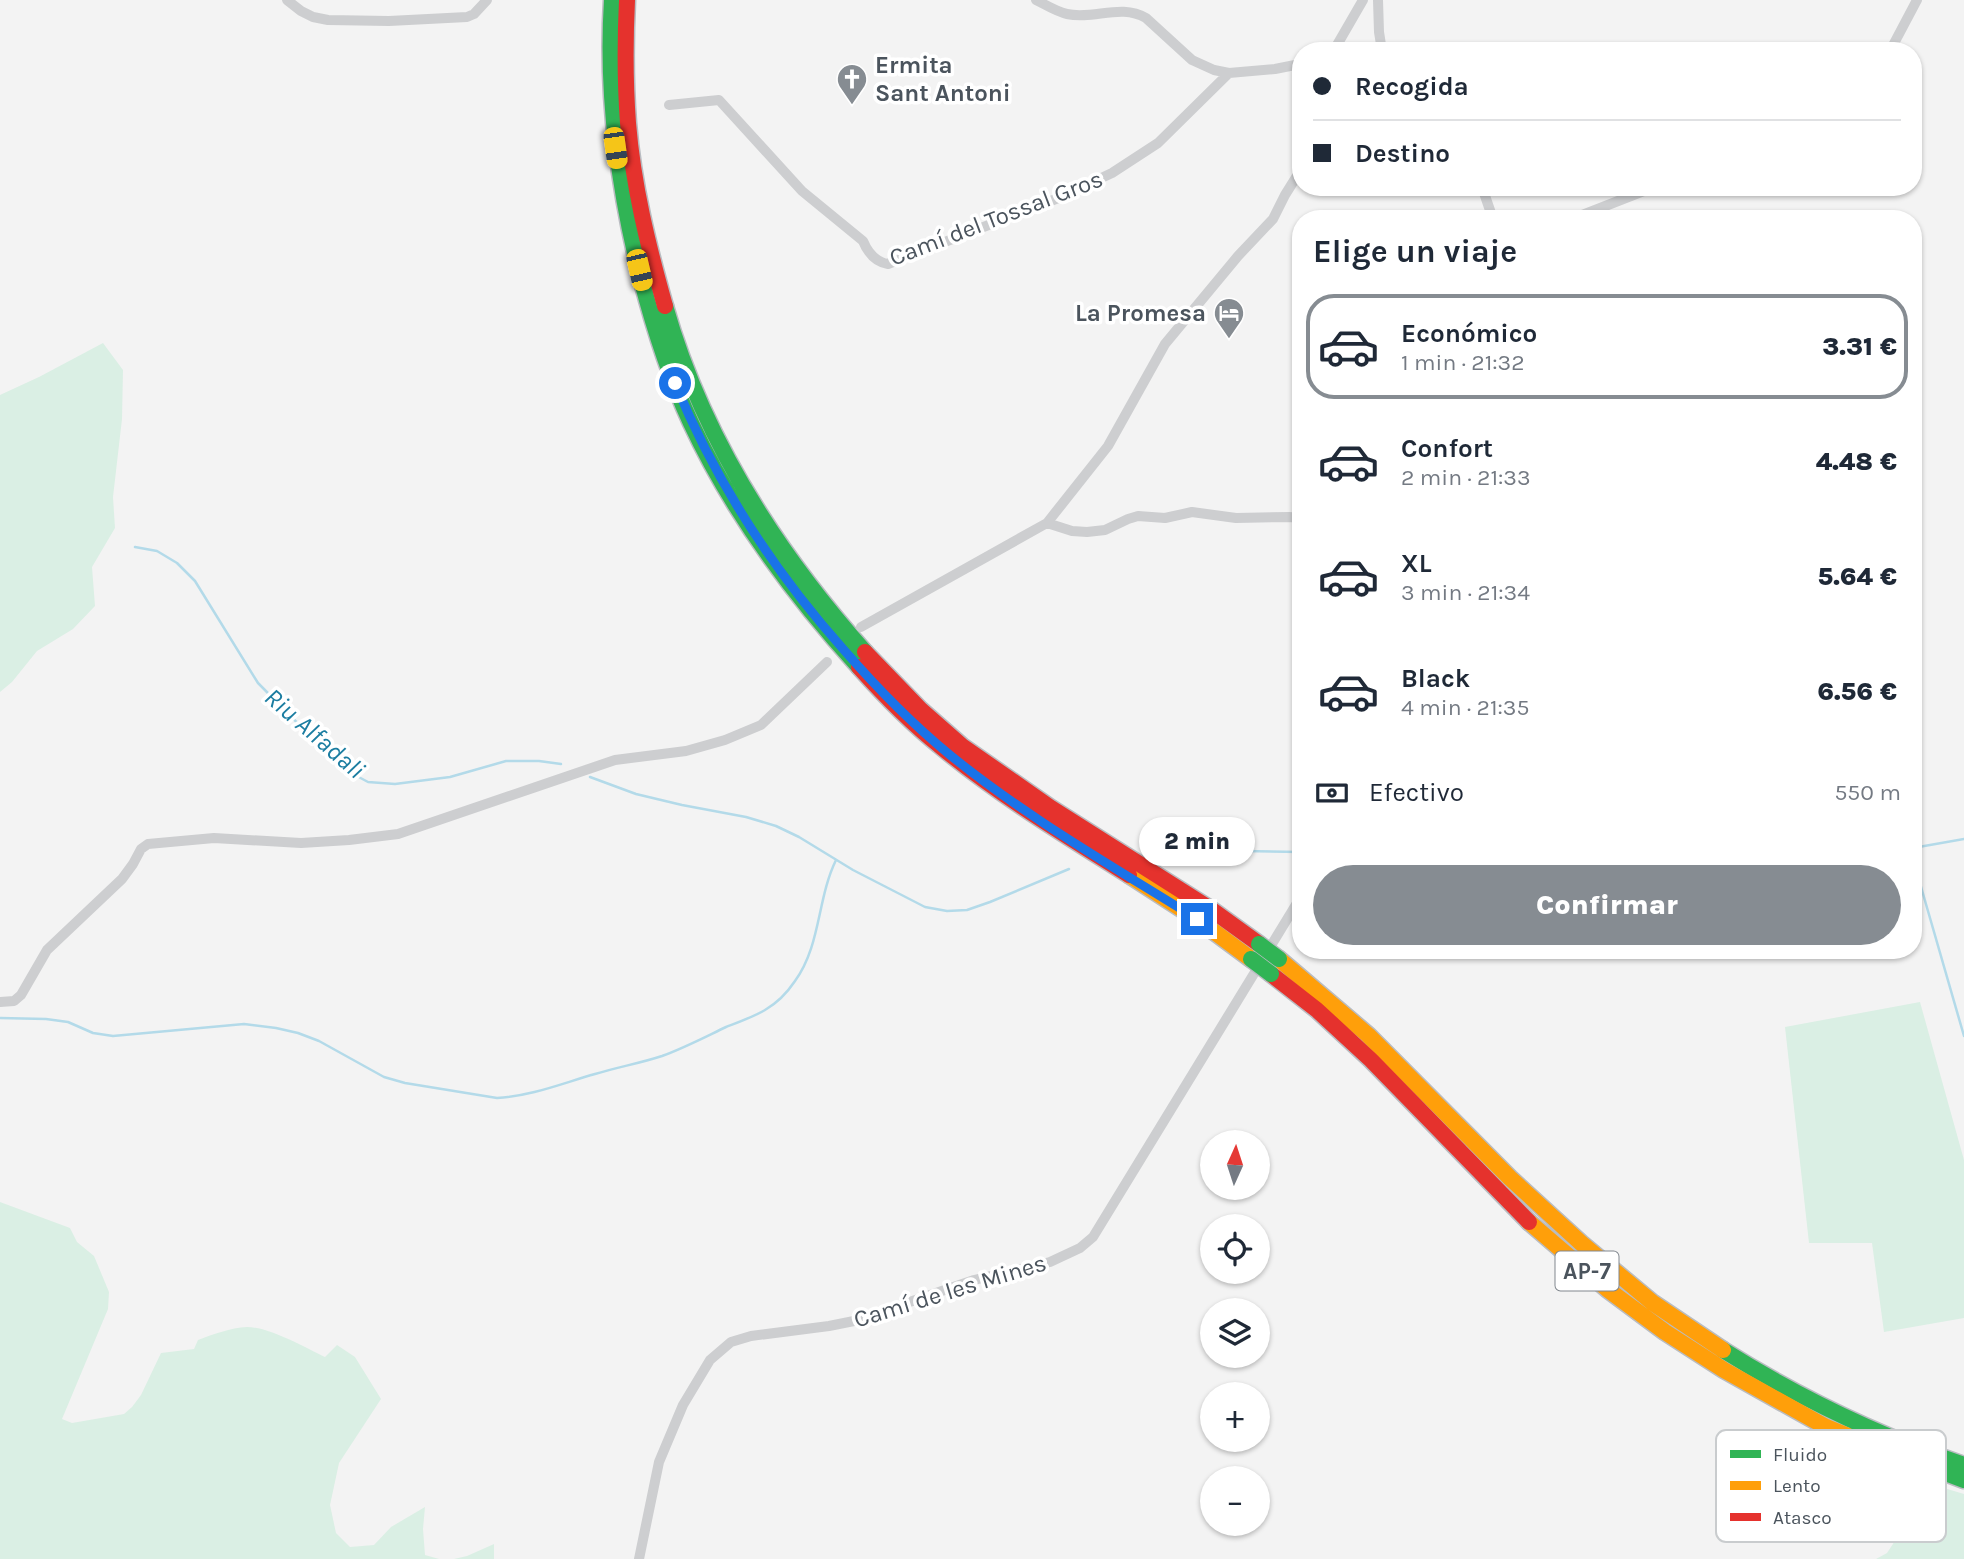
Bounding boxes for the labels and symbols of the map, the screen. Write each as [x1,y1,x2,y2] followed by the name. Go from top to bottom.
[875,51,1011,107] place label: Ermita Sant Antoni
[835,62,869,106] church icon: Ermita Sant Antoni
[602,126,629,170] car
[885,164,1107,272] street label: Camí del Tossal Gros
[625,247,654,293] car
[1212,296,1246,340] hotel icon: La Promesa
[1075,299,1206,327] place label: La Promesa
[659,367,691,399] route start
[258,681,371,785] water label: Riu Alfadali
[1139,818,1255,866] callout: 2 min
[1181,903,1213,935] route end
[1200,1130,1270,1200] north arrow
[850,1248,1050,1334] street label: Camí de les Mines
[1556,1252,1618,1290] road number: AP-7
[1716,1430,1946,1542] legend
[1773,1444,1827,1466] text: Fluido
[1773,1475,1821,1497] text: Lento
[1773,1507,1832,1529] text: Atasco

